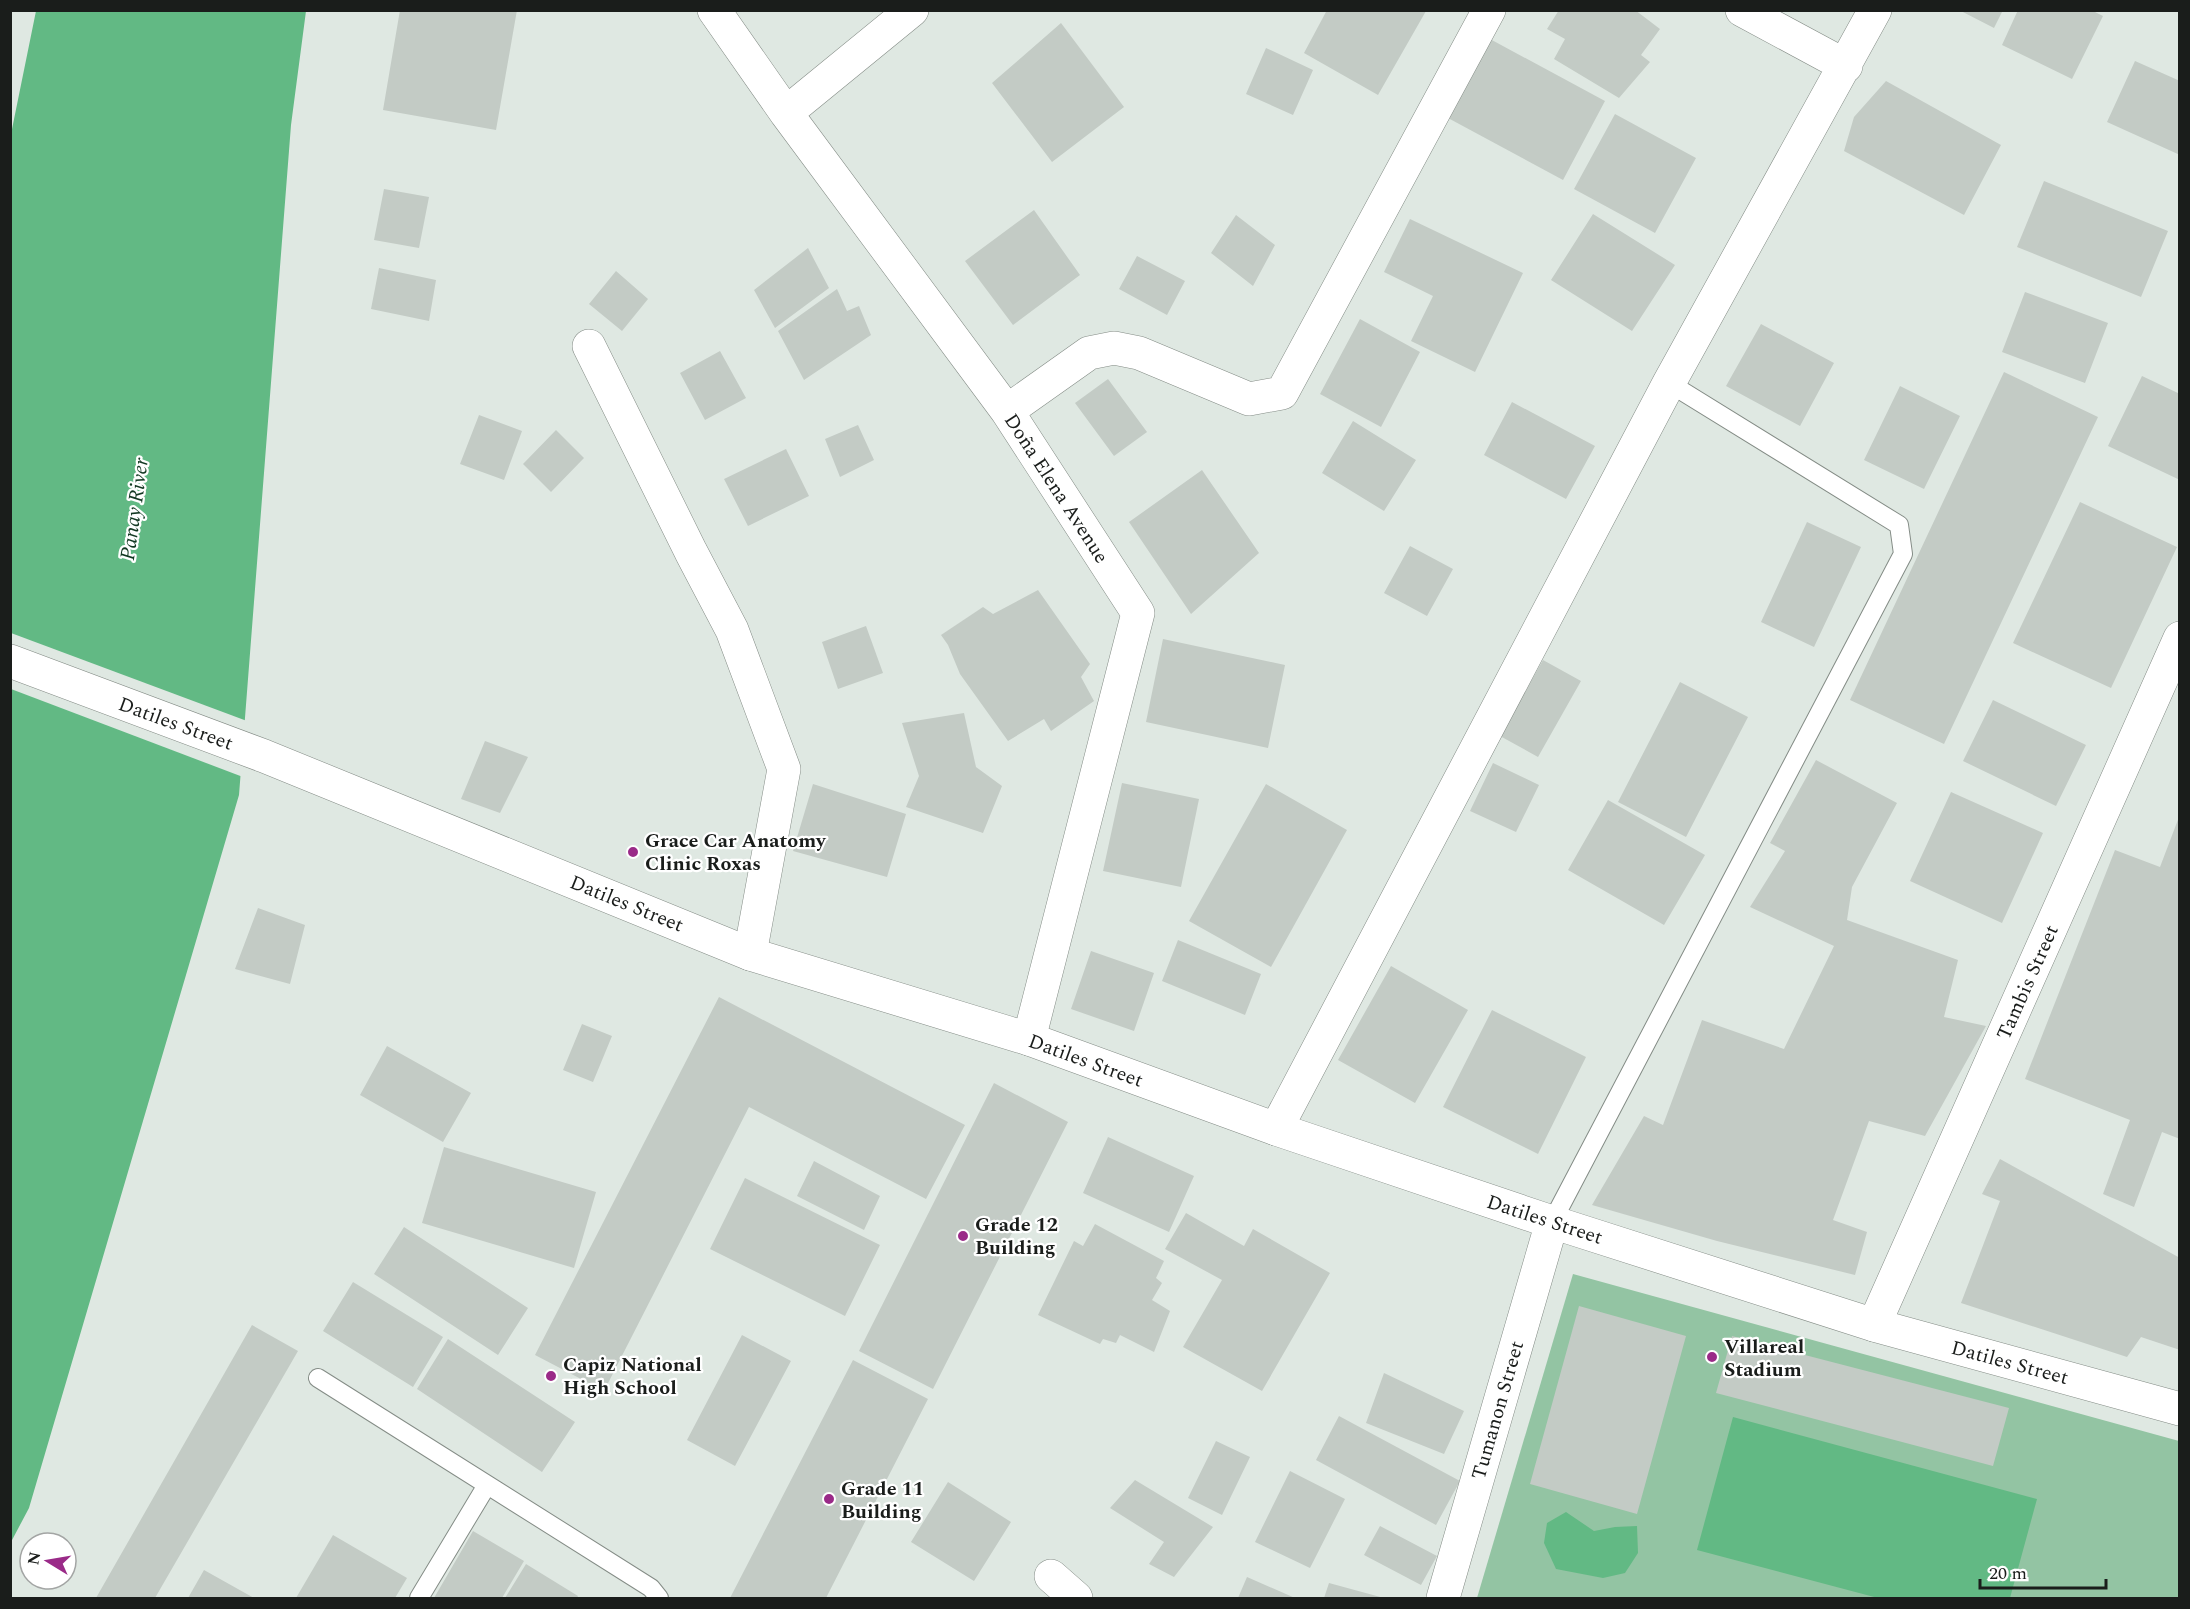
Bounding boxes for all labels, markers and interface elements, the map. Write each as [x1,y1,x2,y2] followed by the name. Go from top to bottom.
[996,408,1116,569] street label: Doña Elena Avenue
[112,455,158,562] water label: Panay River
[114,689,237,759] street label: Datiles Street
[645,826,827,879] place label: Grace Car Anatomy Clinic Roxas
[626,845,640,859] marker: Grace Car Anatomy Clinic Roxas
[565,867,688,940] street label: Datiles Street
[1989,920,2067,1045] street label: Tambis Street
[1024,1026,1147,1096] street label: Datiles Street
[1483,1187,1607,1253] street label: Datiles Street
[975,1210,1058,1263] place label: Grade 12 Building
[956,1229,970,1243] marker: Grade 12 Building
[1724,1332,1804,1385] place label: Villareal Stadium
[1948,1333,2072,1393] street label: Datiles Street
[1464,1337,1532,1483] street label: Tumanon Street
[563,1350,702,1403] place label: Capiz National High School
[1705,1350,1719,1364] marker: Villareal Stadium
[544,1369,558,1383] marker: Capiz National High School
[841,1474,924,1527] place label: Grade 11 Building
[822,1492,836,1506] marker: Grade 11 Building
[18,1531,78,1591] north arrow
[21,1550,47,1567] text: N
[1980,1552,2106,1590] scale bar
[1989,1560,2027,1587] text: 20 m

